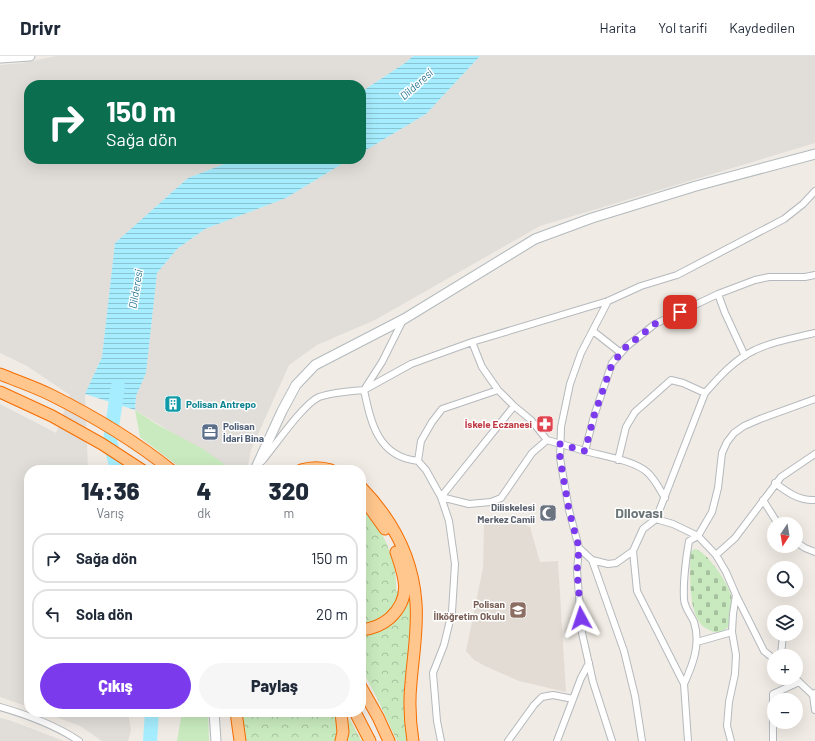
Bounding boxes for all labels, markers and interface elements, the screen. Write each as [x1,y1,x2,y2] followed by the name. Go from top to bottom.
[20,16,61,39] text: Drivr
[600,19,636,36] text: Harita
[658,19,707,36] text: Yol tarifi
[729,19,795,36] text: Kaydedilen
[397,65,436,102] water label: Dilderesi
[106,94,176,128] text: 150 m
[40,96,92,148] icon: right
[106,128,177,150] text: Sağa dön
[125,268,145,310] water label: Dilderesi
[663,295,697,329] pin
[669,301,691,323] icon: arrive
[163,394,183,414] building icon: Polisan Antrepo
[186,398,257,410] place label: Polisan Antrepo
[535,414,555,434] pharmacy icon: İskele Eczanesi
[465,418,532,430] place label: İskele Eczanesi
[223,420,264,444] place label: Polisan İdari Bina
[200,422,220,442] office icon: Polisan İdari Bina
[81,476,140,505] text: 14:36
[197,476,212,505] text: 4
[269,476,309,505] text: 320
[477,501,535,525] place label: Diliskelesi Merkez Camii
[538,503,558,523] mosque icon: Diliskelesi Merkez Camii
[615,504,663,521] district label: Dilovası
[97,505,124,521] text: Varış
[197,505,211,521] text: dk
[283,505,294,521] text: m
[767,517,803,553] north arrow
[767,517,803,729] map controls
[42,547,64,569] icon: right
[76,549,137,567] text: Sağa dön
[311,549,348,567] text: 150 m
[767,561,803,597] button: search
[560,597,602,639] position arrow
[434,598,505,622] place label: Polisan İlköğretim Okulu
[508,600,528,620] school or university icon: Polisan İlköğretim Okulu
[42,603,64,625] icon: left
[76,605,133,623] text: Sola dön
[316,605,348,623] text: 20 m
[767,605,803,641] button: layers
[767,649,803,685] button: +
[40,663,191,709] button: Çıkış
[199,663,350,709] button: Paylaş
[767,693,803,729] button: −

